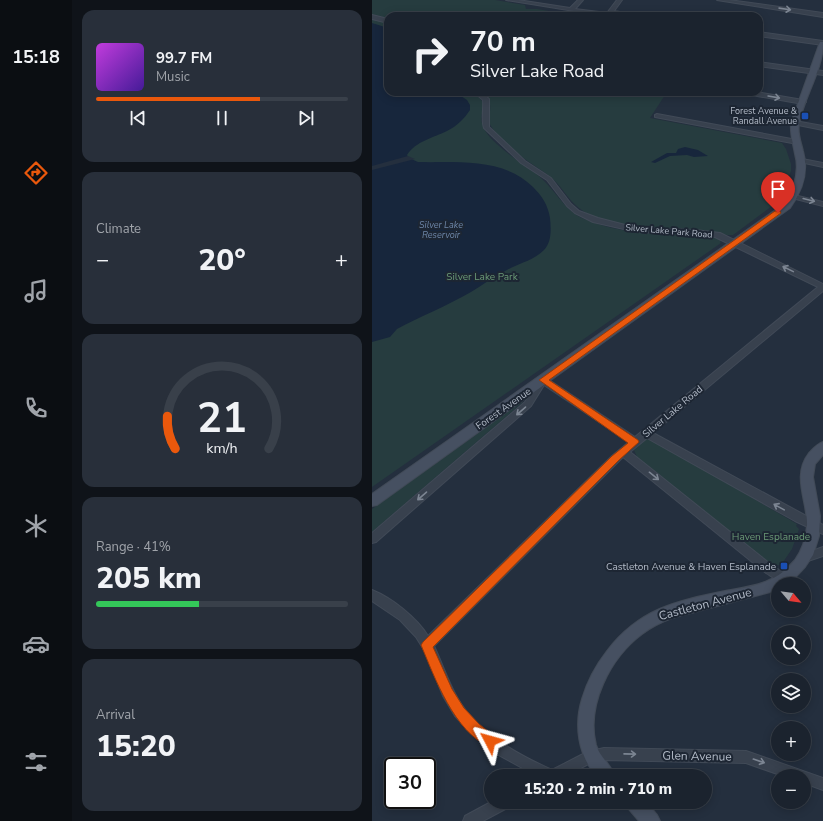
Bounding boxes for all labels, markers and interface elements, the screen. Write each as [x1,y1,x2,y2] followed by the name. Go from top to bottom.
[778,5,791,13] one-way arrow
[470,23,536,61] text: 70 m
[404,28,456,80] icon: right
[12,45,60,69] text: 15:18
[156,48,212,68] text: 99.7 FM
[470,59,604,83] text: Silver Lake Road
[156,68,190,86] text: Music
[767,93,780,101] one-way arrow
[730,105,798,127] place label: Forest Avenue & Randall Avenue
[127,107,149,129] icon: previous
[211,107,233,129] icon: pause
[295,107,317,129] icon: next
[800,111,810,121] marker: Forest Avenue & Randall Avenue
[22,159,50,187] icon: directions
[761,172,795,213] pin
[767,178,789,200] icon: arrive
[802,197,815,205] one-way arrow
[419,219,463,241] water label: Silver Lake Reservoir
[96,220,141,238] text: Climate
[625,221,713,241] street label: Silver Lake Park Road
[198,240,246,281] text: 20°
[96,245,109,275] text: −
[335,245,348,275] text: +
[782,265,794,272] one-way arrow
[446,270,519,284] park label: Silver Lake Park
[22,277,50,305] icon: music
[640,382,706,441] street label: Silver Lake Road
[473,385,534,433] street label: Forest Avenue
[197,389,247,446] text: 21
[22,394,50,422] icon: phone
[516,406,526,415] one-way arrow
[206,438,238,457] text: km/h
[648,472,659,481] one-way arrow
[417,491,427,500] one-way arrow
[773,503,785,511] one-way arrow
[22,512,50,540] icon: climate
[732,530,810,544] park label: Haven Esplanade
[96,538,171,556] text: Range · 41%
[96,558,202,599] text: 205 km
[606,560,776,574] place label: Castleton Avenue & Haven Esplanade
[779,561,789,571] marker: Castleton Avenue & Haven Esplanade
[771,577,811,617] north arrow
[771,577,811,809] map controls
[657,584,753,624] street label: Castleton Avenue
[771,625,811,665] button: search
[22,630,50,658] icon: car
[771,673,811,713] button: layers
[96,706,135,724] text: Arrival
[469,720,511,762] position arrow
[771,721,811,761] button: +
[96,726,176,767] text: 15:20
[662,747,732,765] street label: Glen Avenue
[22,748,50,776] icon: filters
[623,750,636,758] one-way arrow
[384,757,436,809] speed limit sign: 30
[753,758,765,766] one-way arrow
[771,769,811,809] button: −
[524,779,672,799] text: 15:20 · 2 min · 710 m

